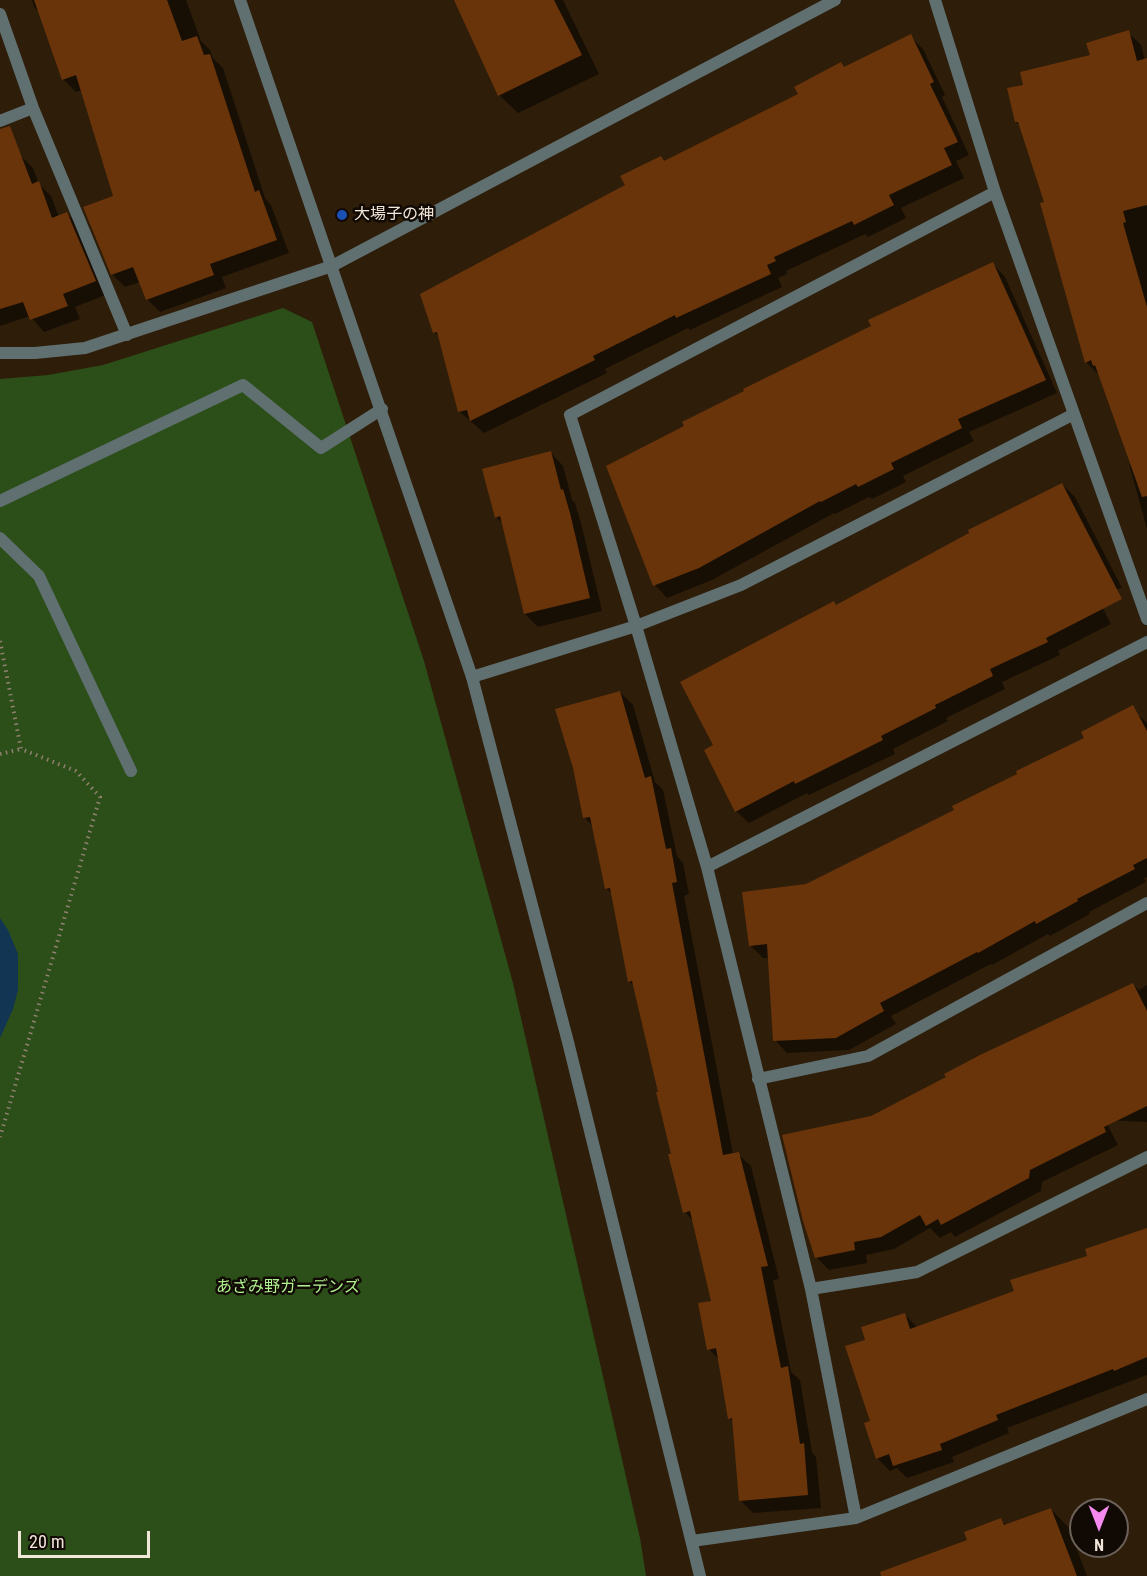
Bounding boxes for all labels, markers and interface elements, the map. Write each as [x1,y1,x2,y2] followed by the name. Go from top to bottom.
[354,205,434,225] place label: 大場子の神
[335,208,349,222] marker: 大場子の神
[216,1278,360,1298] park label: あざみ野ガーデンズ
[1069,1498,1129,1558] north arrow
[21,1519,153,1557] scale bar
[29,1531,64,1552] text: 20 m
[1094,1535,1104,1554] text: N

